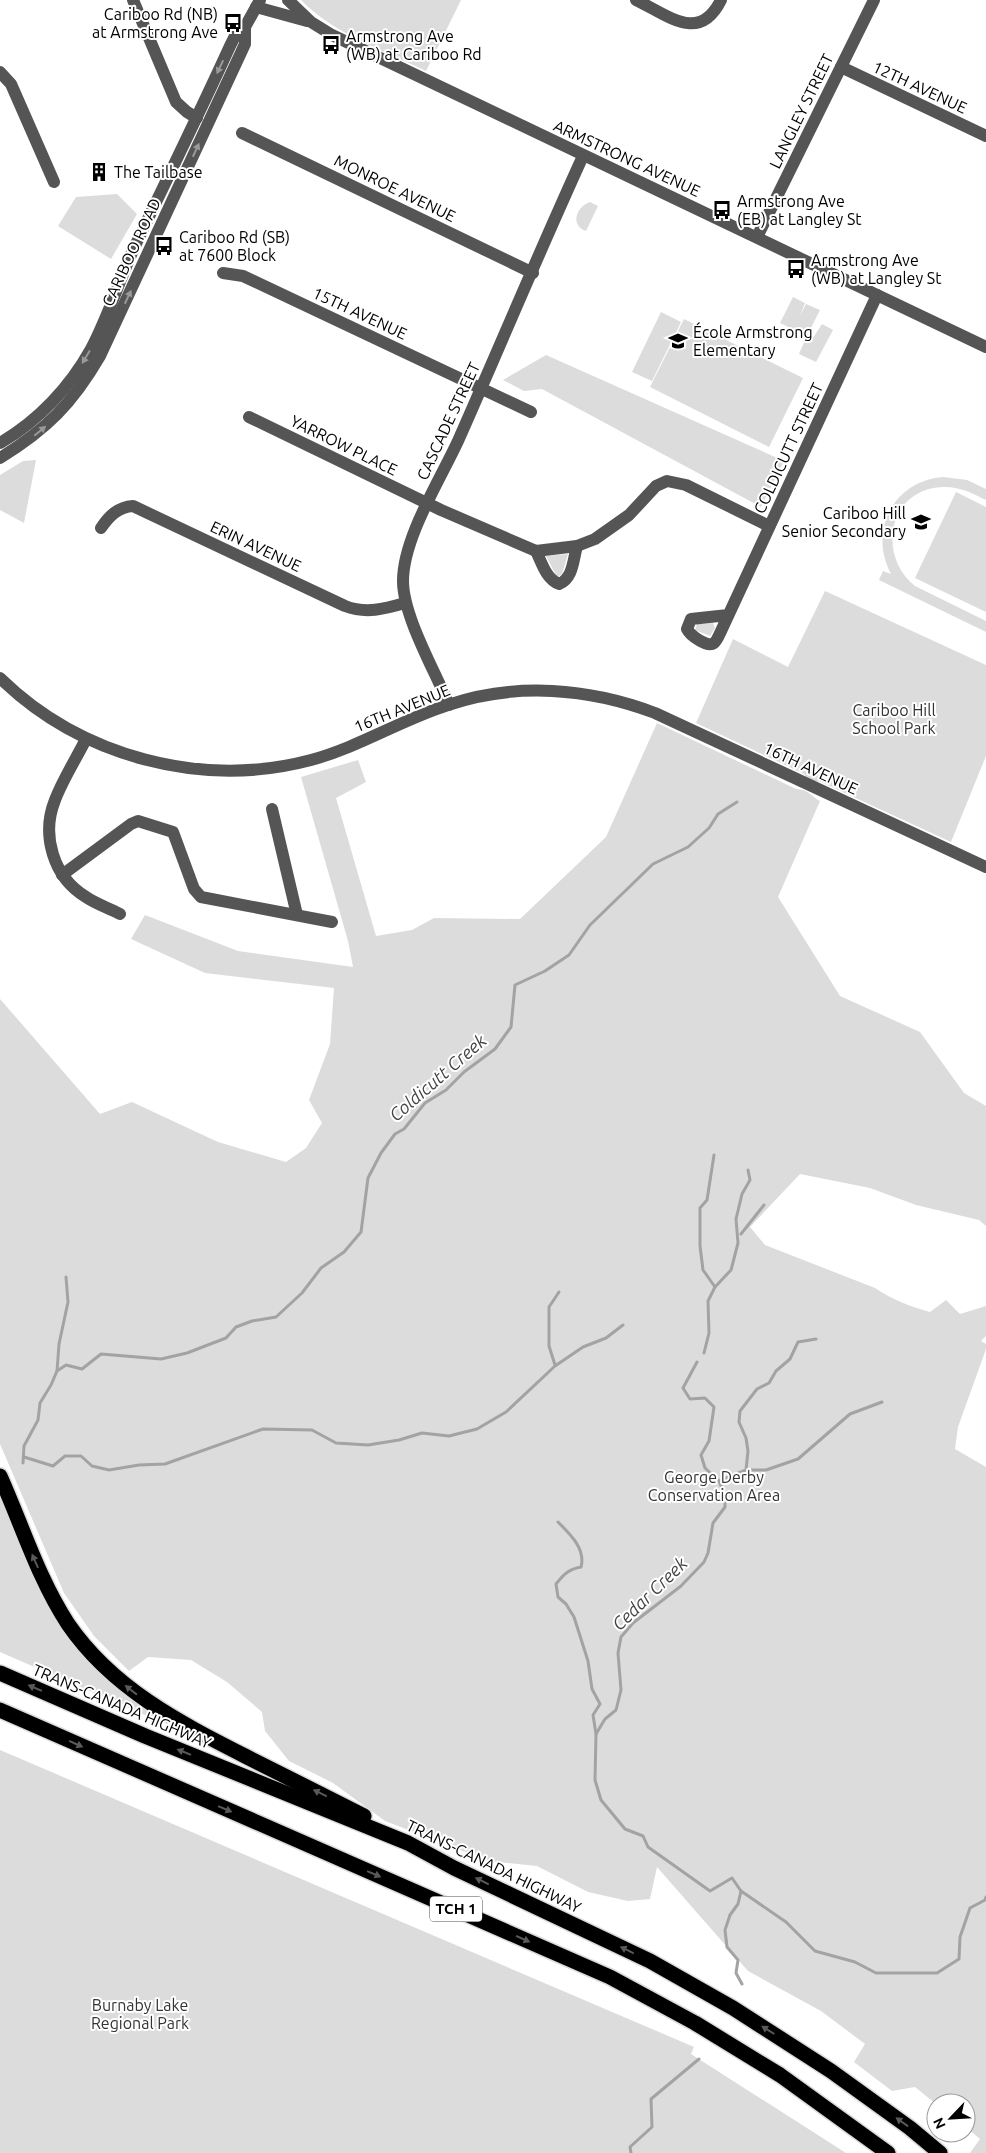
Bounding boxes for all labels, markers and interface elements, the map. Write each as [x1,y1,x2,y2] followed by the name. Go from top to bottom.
[92,5,218,41] place label: Cariboo Rd (NB) at Armstrong Ave
[222,12,244,34] bus stop icon: Cariboo Rd (NB) at Armstrong Ave
[346,27,482,64] place label: Armstrong Ave (WB) at Cariboo Rd
[320,34,342,56] bus stop icon: Armstrong Ave (WB) at Cariboo Rd
[765,51,837,171] street label: LANGLEY STREET
[870,57,970,117] street label: 12TH AVENUE
[216,60,224,74] one-way arrow
[551,116,703,200] street label: ARMSTRONG AVENUE
[192,143,200,157] one-way arrow
[331,151,459,225] street label: MONROE AVENUE
[88,161,110,183] building icon: The Tailbase
[114,163,202,181] place label: The Tailbase
[737,192,862,229] place label: Armstrong Ave (EB) at Langley St
[98,195,164,309] street label: CARIBOO ROAD
[711,199,733,221] bus stop icon: Armstrong Ave (EB) at Langley St
[179,228,290,264] place label: Cariboo Rd (SB) at 7600 Block
[153,235,175,257] bus stop icon: Cariboo Rd (SB) at 7600 Block
[811,251,942,288] place label: Armstrong Ave (WB) at Langley St
[785,258,807,280] bus stop icon: Armstrong Ave (WB) at Langley St
[310,283,410,343] street label: 15TH AVENUE
[125,290,133,304] one-way arrow
[693,321,813,359] place label: École Armstrong Elementary
[667,330,689,352] school or university icon: École Armstrong Elementary
[81,350,91,363] one-way arrow
[413,359,483,483] street label: CASCADE STREET
[750,380,826,516] street label: COLDICUTT STREET
[288,411,400,479] street label: YARROW PLACE
[34,426,47,437] one-way arrow
[782,504,906,540] place label: Cariboo Hill Senior Secondary
[910,511,932,533] school or university icon: Cariboo Hill Senior Secondary
[208,517,304,575] street label: ERIN AVENUE
[351,681,453,735] street label: 16TH AVENUE
[852,701,936,737] park label: Cariboo Hill School Park
[761,738,861,798] street label: 16TH AVENUE
[385,1029,490,1125] water label: Coldicutt Creek
[648,1468,780,1504] park label: George Derby Conservation Area
[608,1552,691,1634] water label: Cedar Creek
[31,1554,40,1569] one-way arrow
[30,1660,215,1752] street label: TRANS-CANADA HIGHWAY
[28,1684,42,1692] one-way arrow
[125,1685,138,1696] one-way arrow
[69,1741,83,1749] one-way arrow
[176,1748,191,1756] one-way arrow
[312,1789,327,1797] one-way arrow
[218,1806,232,1814] one-way arrow
[404,1816,585,1916] street label: TRANS-CANADA HIGHWAY
[367,1870,381,1878] one-way arrow
[475,1877,490,1885] one-way arrow
[430,1896,482,1922] road number: TCH 1
[516,1935,530,1943] one-way arrow
[620,1946,634,1954] one-way arrow
[91,1996,189,2032] park label: Burnaby Lake Regional Park
[762,2026,775,2035] one-way arrow
[926,2093,976,2143] north arrow
[930,2115,949,2132] text: N
[896,2117,909,2128] one-way arrow

